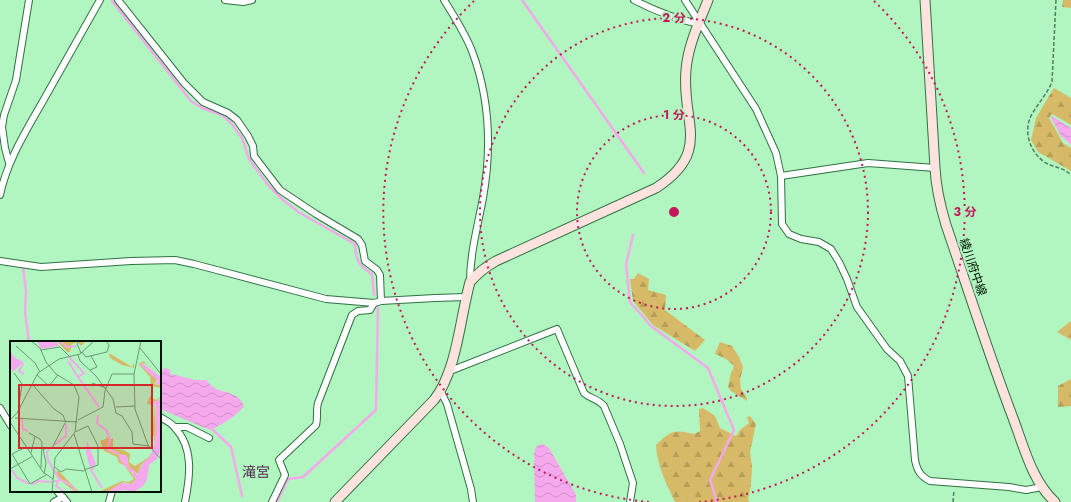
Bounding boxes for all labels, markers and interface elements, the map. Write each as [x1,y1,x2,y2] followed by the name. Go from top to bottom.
[662,9,686,27] text: 2 分
[663,106,685,124] text: 1 分
[953,203,977,221] text: 3 分
[667,205,681,219] centre of rings
[955,236,991,298] street label: 綾川府中線
[10,341,161,492] inset map
[242,462,270,482] district label: 滝宮

